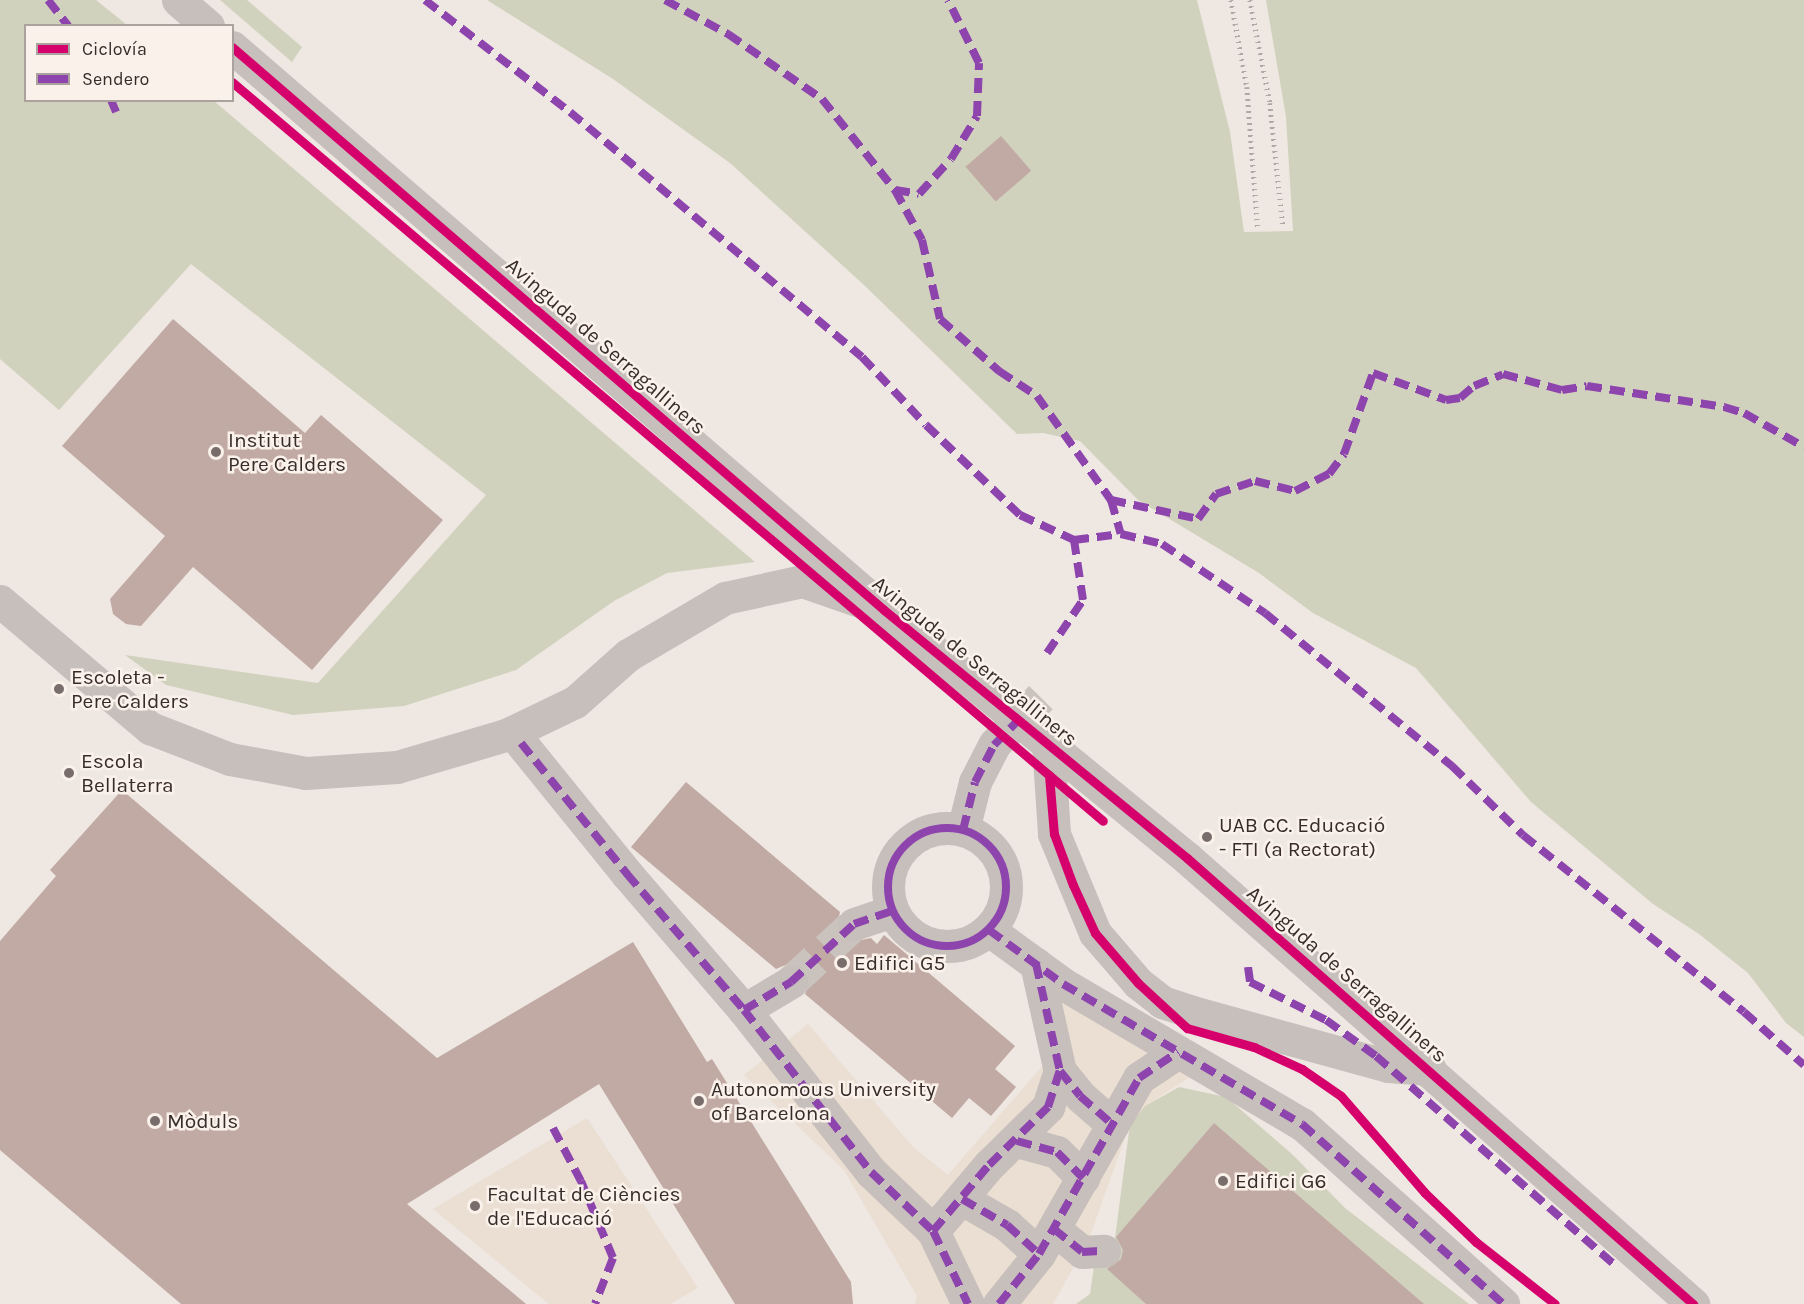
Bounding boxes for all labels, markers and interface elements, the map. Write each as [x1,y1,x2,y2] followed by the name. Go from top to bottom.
[24,24,234,102] legend
[82,38,147,60] text: Ciclovía
[82,68,149,90] text: Sendero
[501,252,711,440] street label: Avinguda de Serragalliners
[228,427,346,477] place label: Institut Pere Calders
[209,445,223,459] marker: Institut Pere Calders
[867,570,1083,752] street label: Avinguda de Serragalliners
[71,664,189,714] place label: Escoleta - Pere Calders
[52,682,66,696] marker: Escoleta - Pere Calders
[81,748,174,798] place label: Escola Bellaterra
[62,766,76,780] marker: Escola Bellaterra
[1219,812,1385,862] place label: UAB CC. Educació - FTI (a Rectorat)
[1200,830,1214,844] marker: UAB CC. Educació - FTI (a Rectorat)
[1242,880,1452,1068] street label: Avinguda de Serragalliners
[854,950,945,976] place label: Edifici G5
[835,956,849,970] marker: Edifici G5
[711,1076,936,1126] place label: Autonomous University of Barcelona
[692,1094,706,1108] marker: Autonomous University of Barcelona
[167,1108,238,1134] place label: Mòduls
[148,1114,162,1128] marker: Mòduls
[1235,1168,1327,1194] place label: Edifici G6
[1216,1174,1230,1188] marker: Edifici G6
[487,1181,681,1231] place label: Facultat de Ciències de l'Educació
[468,1199,482,1213] marker: Facultat de Ciències de l'Educació

